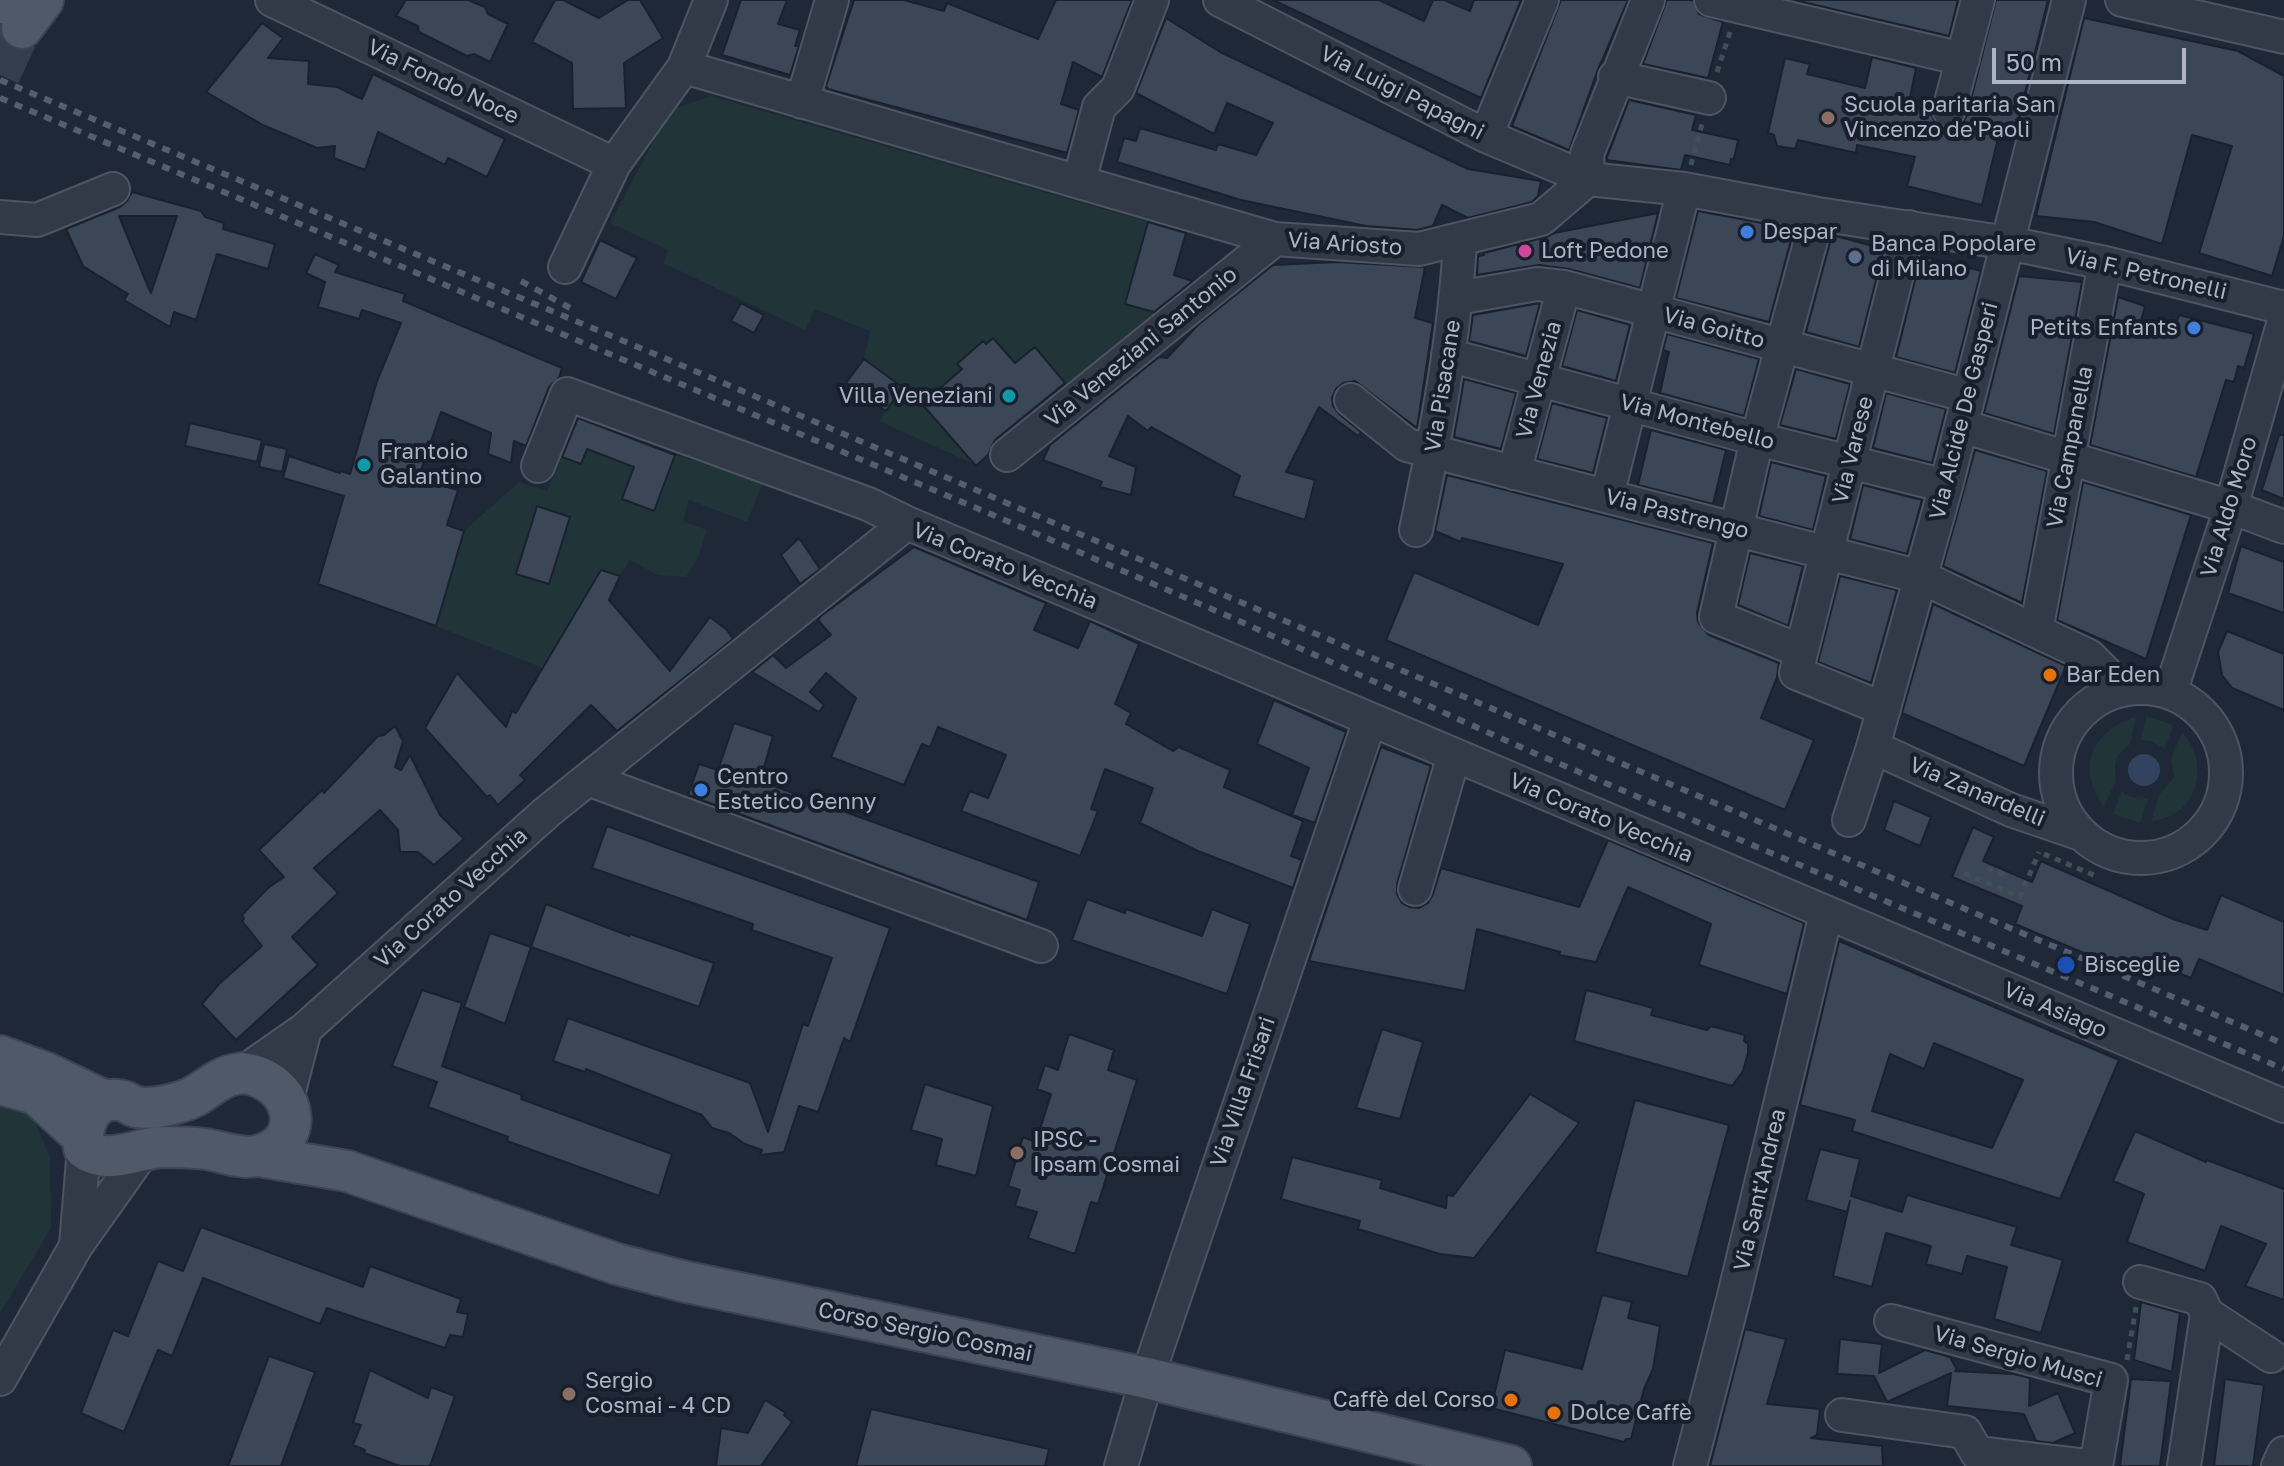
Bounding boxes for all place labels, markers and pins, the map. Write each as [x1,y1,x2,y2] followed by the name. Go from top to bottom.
[1844,92,2056,144] place label: Scuola paritaria San Vincenzo de'Paoli
[1819,109,1837,127] marker: Scuola paritaria San Vincenzo de'Paoli
[1763,219,1837,245] place label: Despar
[1738,223,1756,241] marker: Despar
[1871,231,2036,282] place label: Banca Popolare di Milano
[1541,238,1669,264] place label: Loft Pedone
[1516,242,1534,260] marker: Loft Pedone
[1846,248,1864,266] marker: Banca Popolare di Milano
[2030,315,2178,341] place label: Petits Enfants
[2185,319,2203,337] marker: Petits Enfants
[839,383,993,409] place label: Villa Veneziani
[1000,387,1018,405] marker: Villa Veneziani
[380,439,482,490] place label: Frantoio Galantino
[355,456,373,474] marker: Frantoio Galantino
[2066,662,2160,688] place label: Bar Eden
[2041,666,2059,684] marker: Bar Eden
[717,764,876,816] place label: Centro Estetico Genny
[692,781,710,799] marker: Centro Estetico Genny
[2084,952,2180,978] place label: Bisceglie
[2055,954,2077,976] marker: Bisceglie
[1033,1127,1180,1178] place label: IPSC - Ipsam Cosmai
[1008,1144,1026,1162] marker: IPSC - Ipsam Cosmai
[585,1368,731,1420] place label: Sergio Cosmai - 4 CD
[560,1385,578,1403] marker: Sergio Cosmai - 4 CD
[1333,1387,1495,1413] place label: Caffè del Corso
[1502,1391,1520,1409] marker: Caffè del Corso
[1570,1400,1692,1426] place label: Dolce Caffè
[1545,1404,1563,1422] marker: Dolce Caffè

